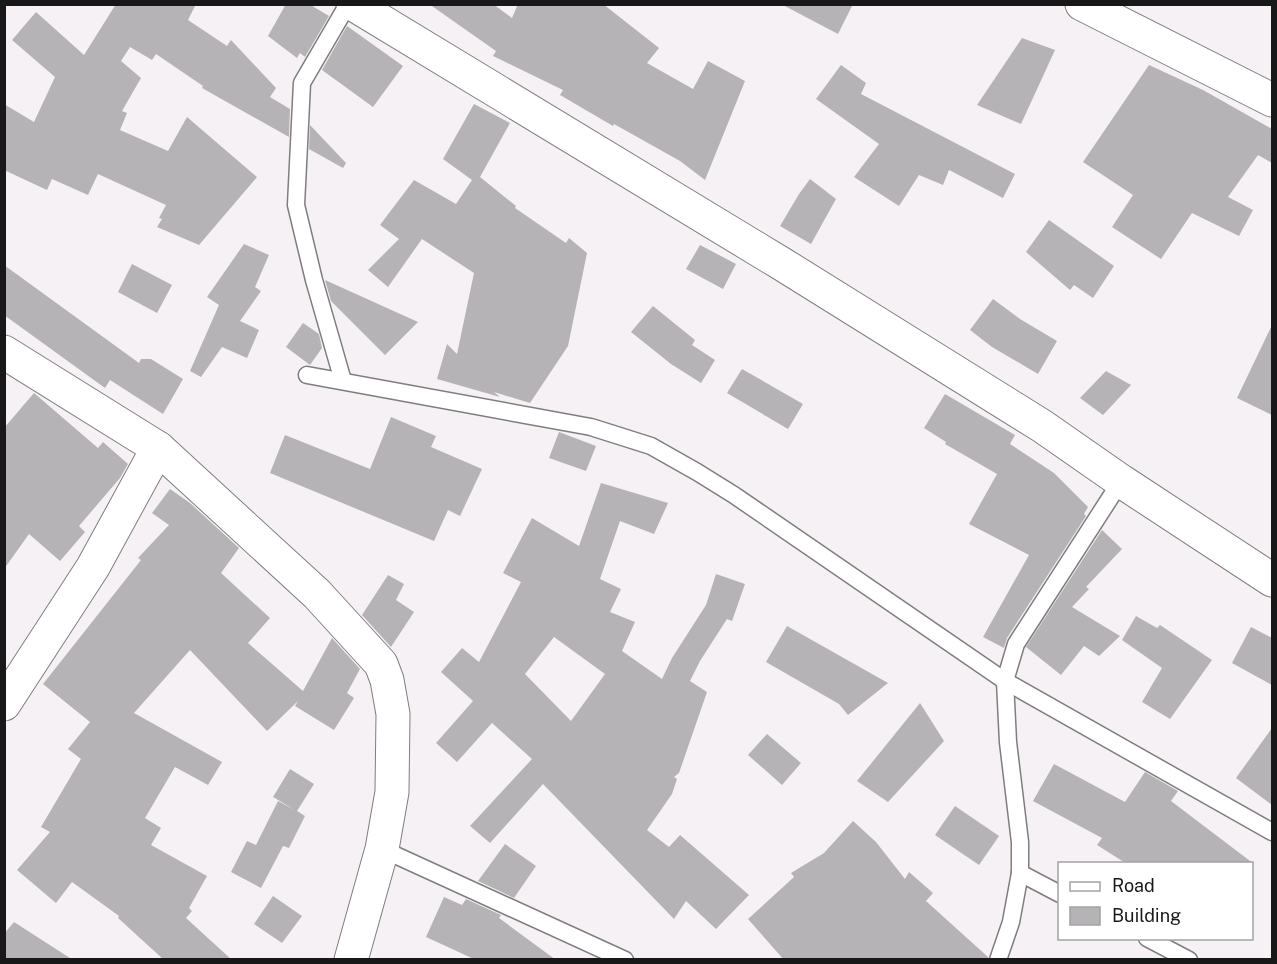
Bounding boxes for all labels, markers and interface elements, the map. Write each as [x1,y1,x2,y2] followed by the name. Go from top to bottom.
[1058,862,1253,940] legend
[1112,875,1155,896] text: Road
[1112,905,1181,926] text: Building

